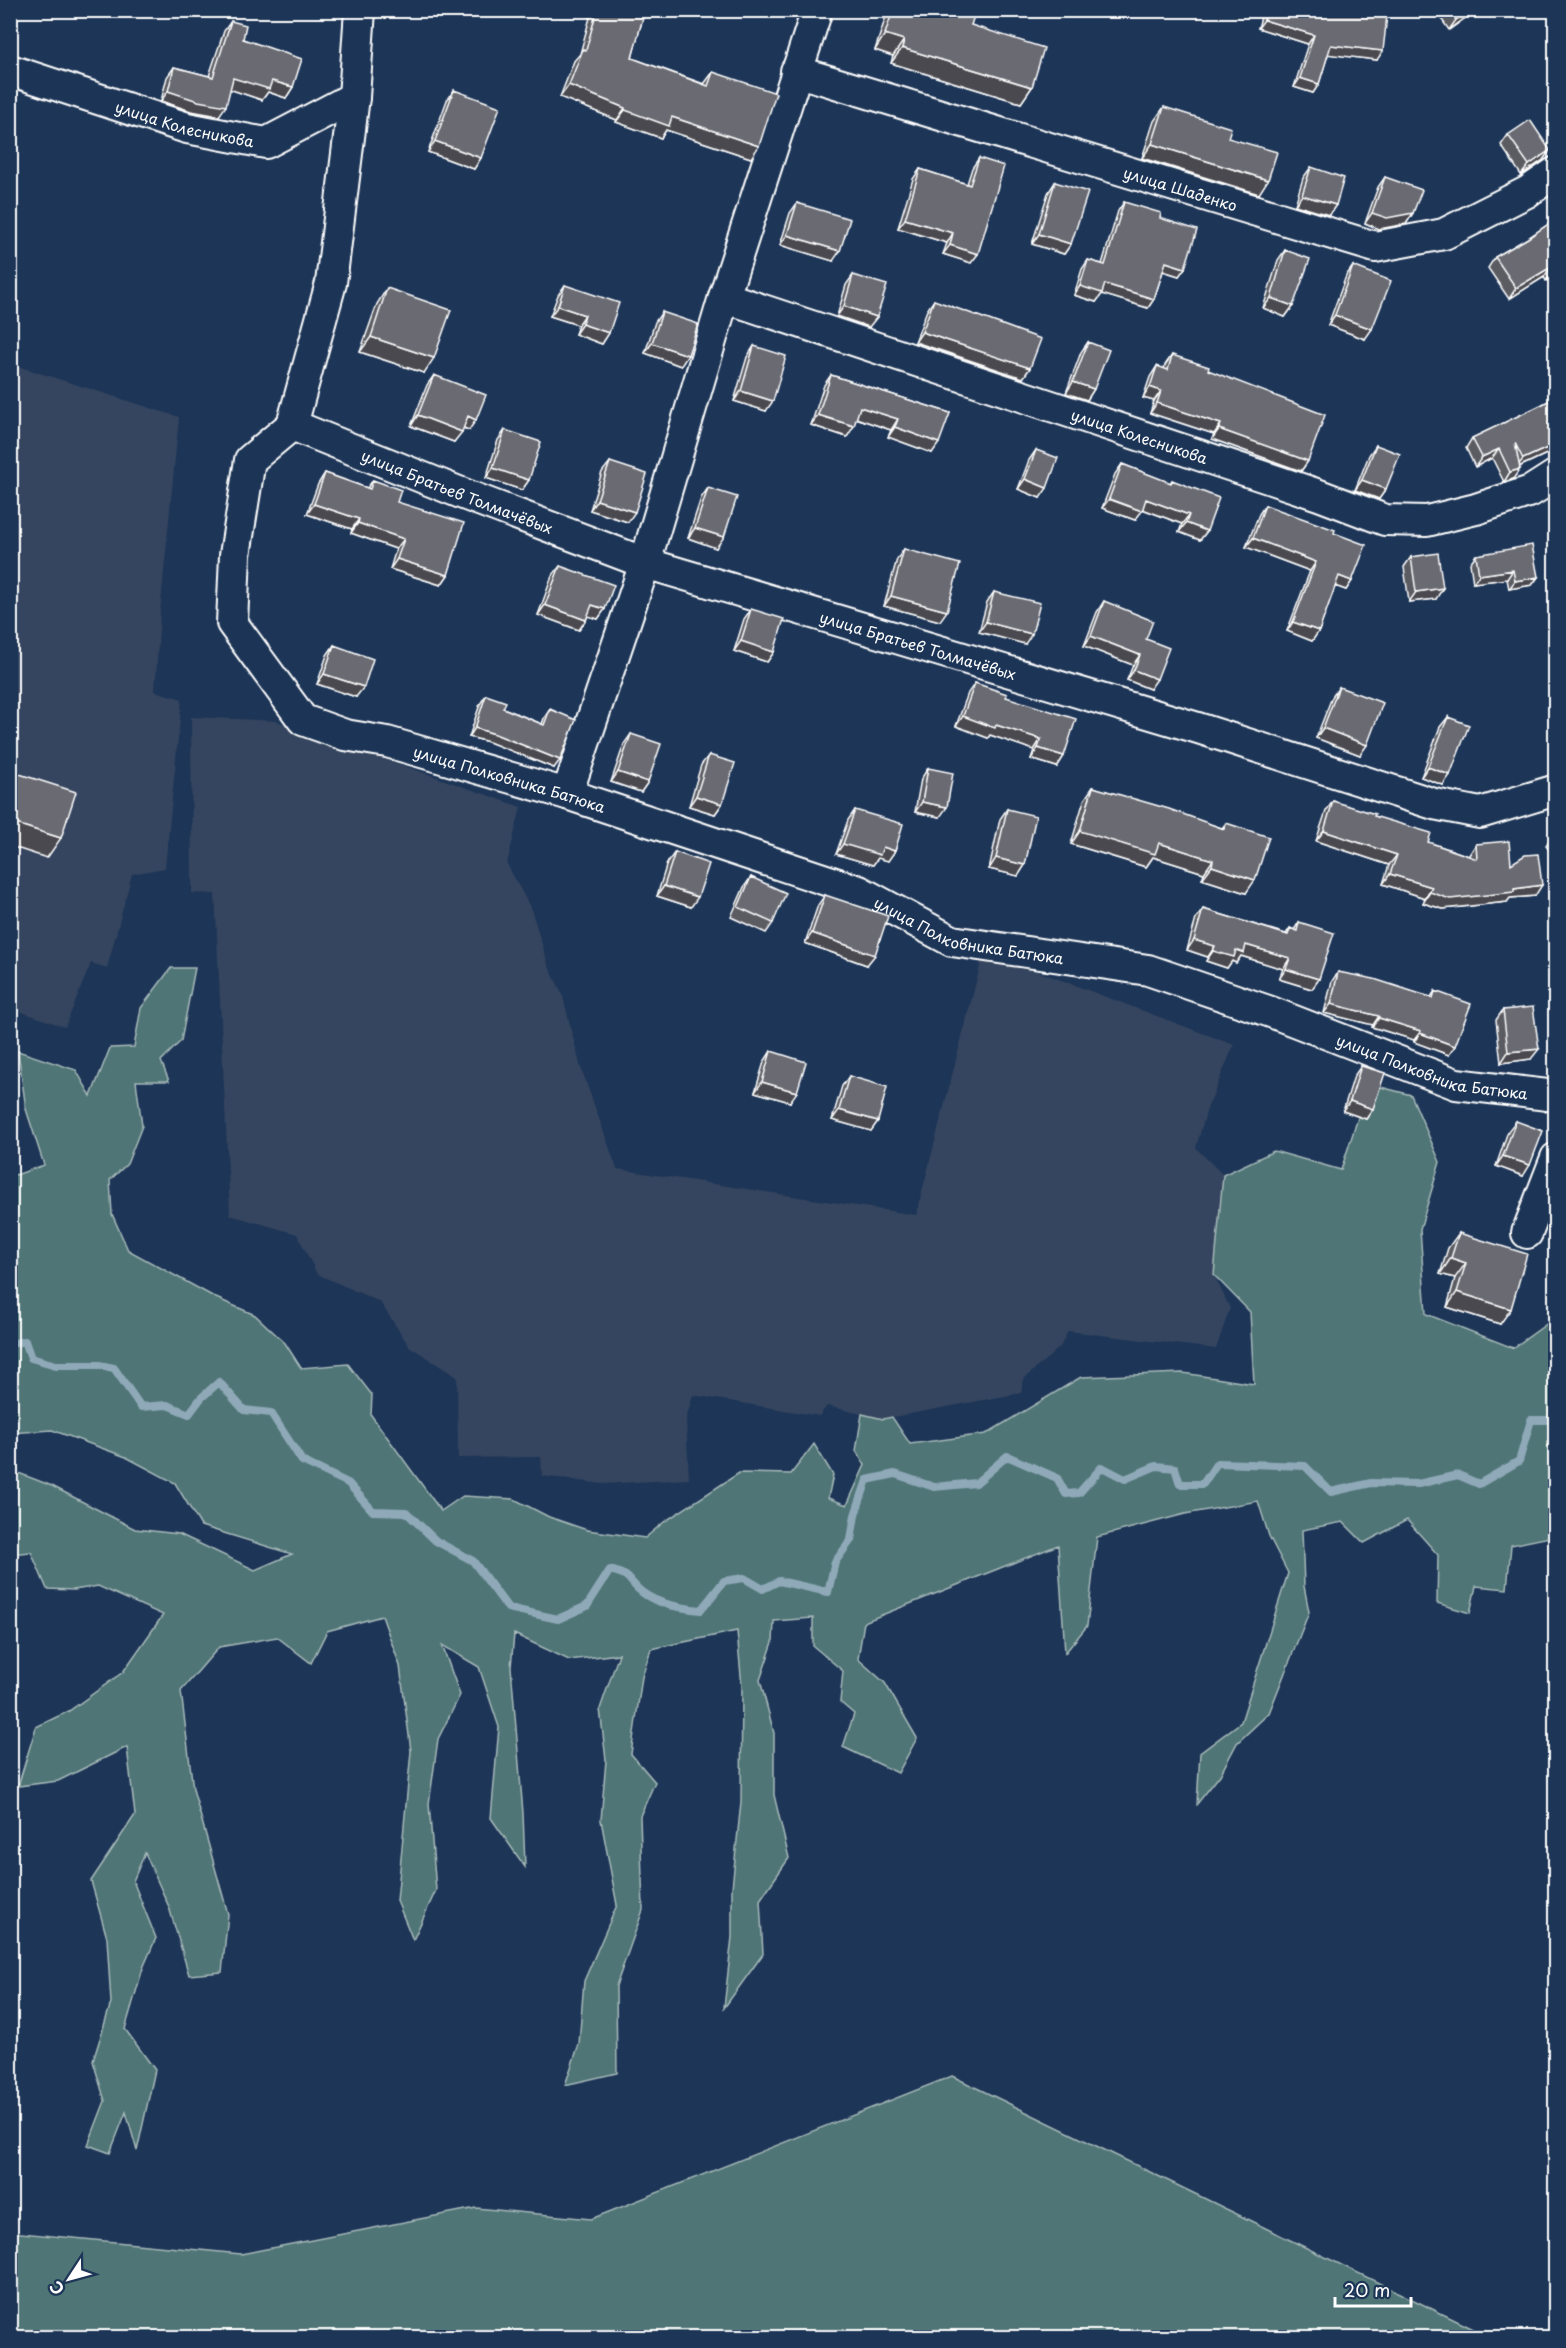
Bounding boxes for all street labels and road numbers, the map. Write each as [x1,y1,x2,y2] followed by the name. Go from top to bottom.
[113,94,257,152] street label: улица Колесникова
[1121,160,1240,216] street label: улица Шаденко
[1068,402,1212,469] street label: улица Колесникова
[358,443,557,539] street label: улица Братьев Толмачёвых
[817,604,1019,685] street label: улица Братьев Толмачёвых
[411,739,609,818] street label: улица Полковника Батюка
[870,890,1066,969] street label: улица Полковника Батюка
[1333,1027,1530,1104] street label: улица Полковника Батюка

